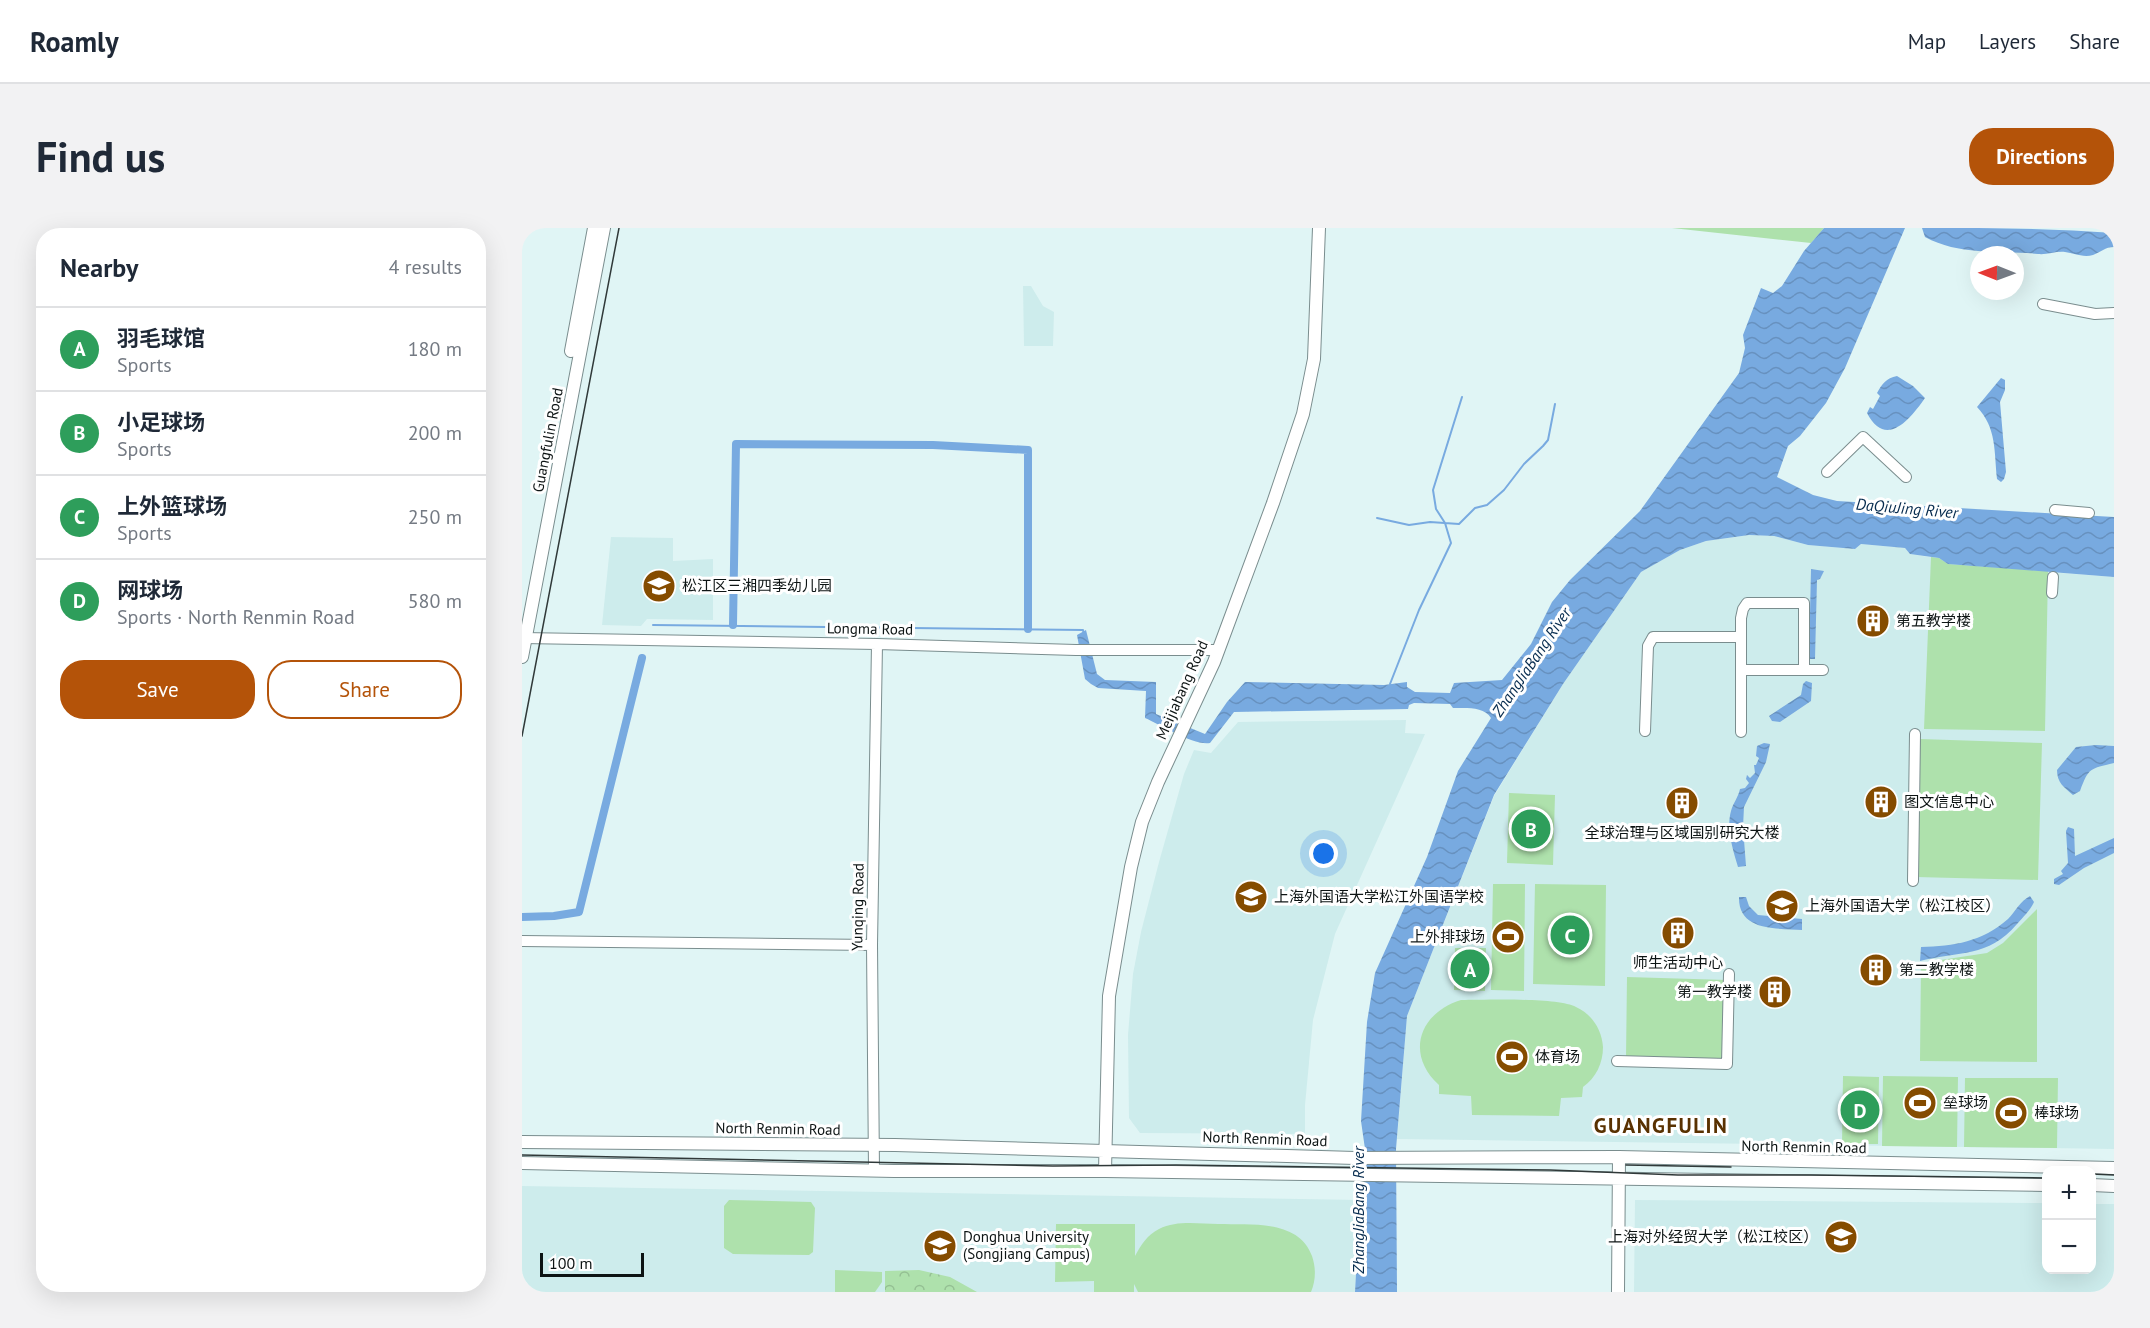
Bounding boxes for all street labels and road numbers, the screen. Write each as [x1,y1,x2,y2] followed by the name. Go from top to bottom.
[528,386,567,494] street label: Guangfulin Road
[827,618,913,639] street label: Longma Road
[1151,637,1212,742] street label: Meijiabang Road
[847,863,868,951] street label: Yunqing Road
[715,1118,841,1139] street label: North Renmin Road
[1202,1127,1328,1150] street label: North Renmin Road
[1741,1136,1867,1157] street label: North Renmin Road

